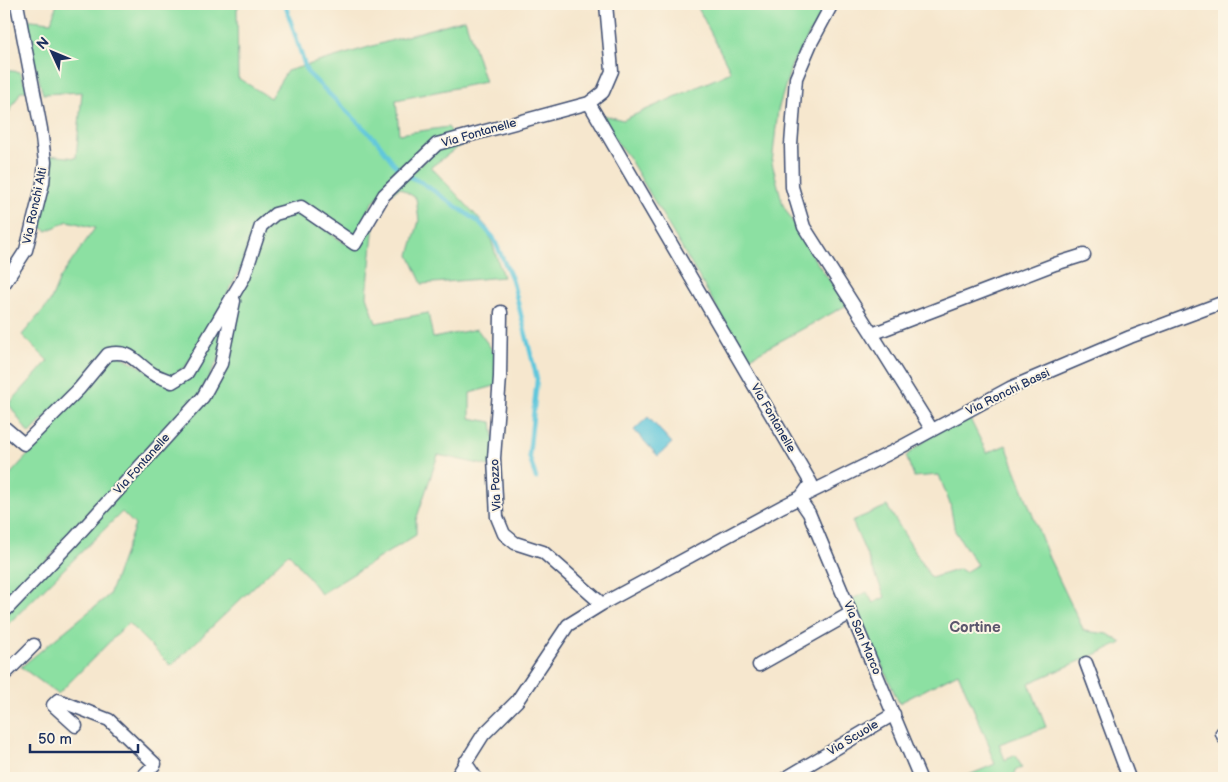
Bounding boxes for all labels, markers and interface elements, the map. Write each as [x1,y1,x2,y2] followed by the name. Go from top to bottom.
[28,28,78,78] north arrow
[33,34,53,53] text: N
[440,115,518,151] street label: Via Fontanelle
[20,166,50,246] street label: Via Ronchi Alti
[964,365,1052,419] street label: Via Ronchi Bassi
[747,381,799,455] street label: Via Fontanelle
[111,430,173,498] street label: Via Fontanelle
[487,458,505,511] street label: Via Pozzo
[840,599,884,677] street label: Via San Marco
[949,618,1001,637] district label: Cortine
[825,717,881,759] street label: Via Scuole
[30,722,138,754] scale bar
[38,730,72,749] text: 50 m

